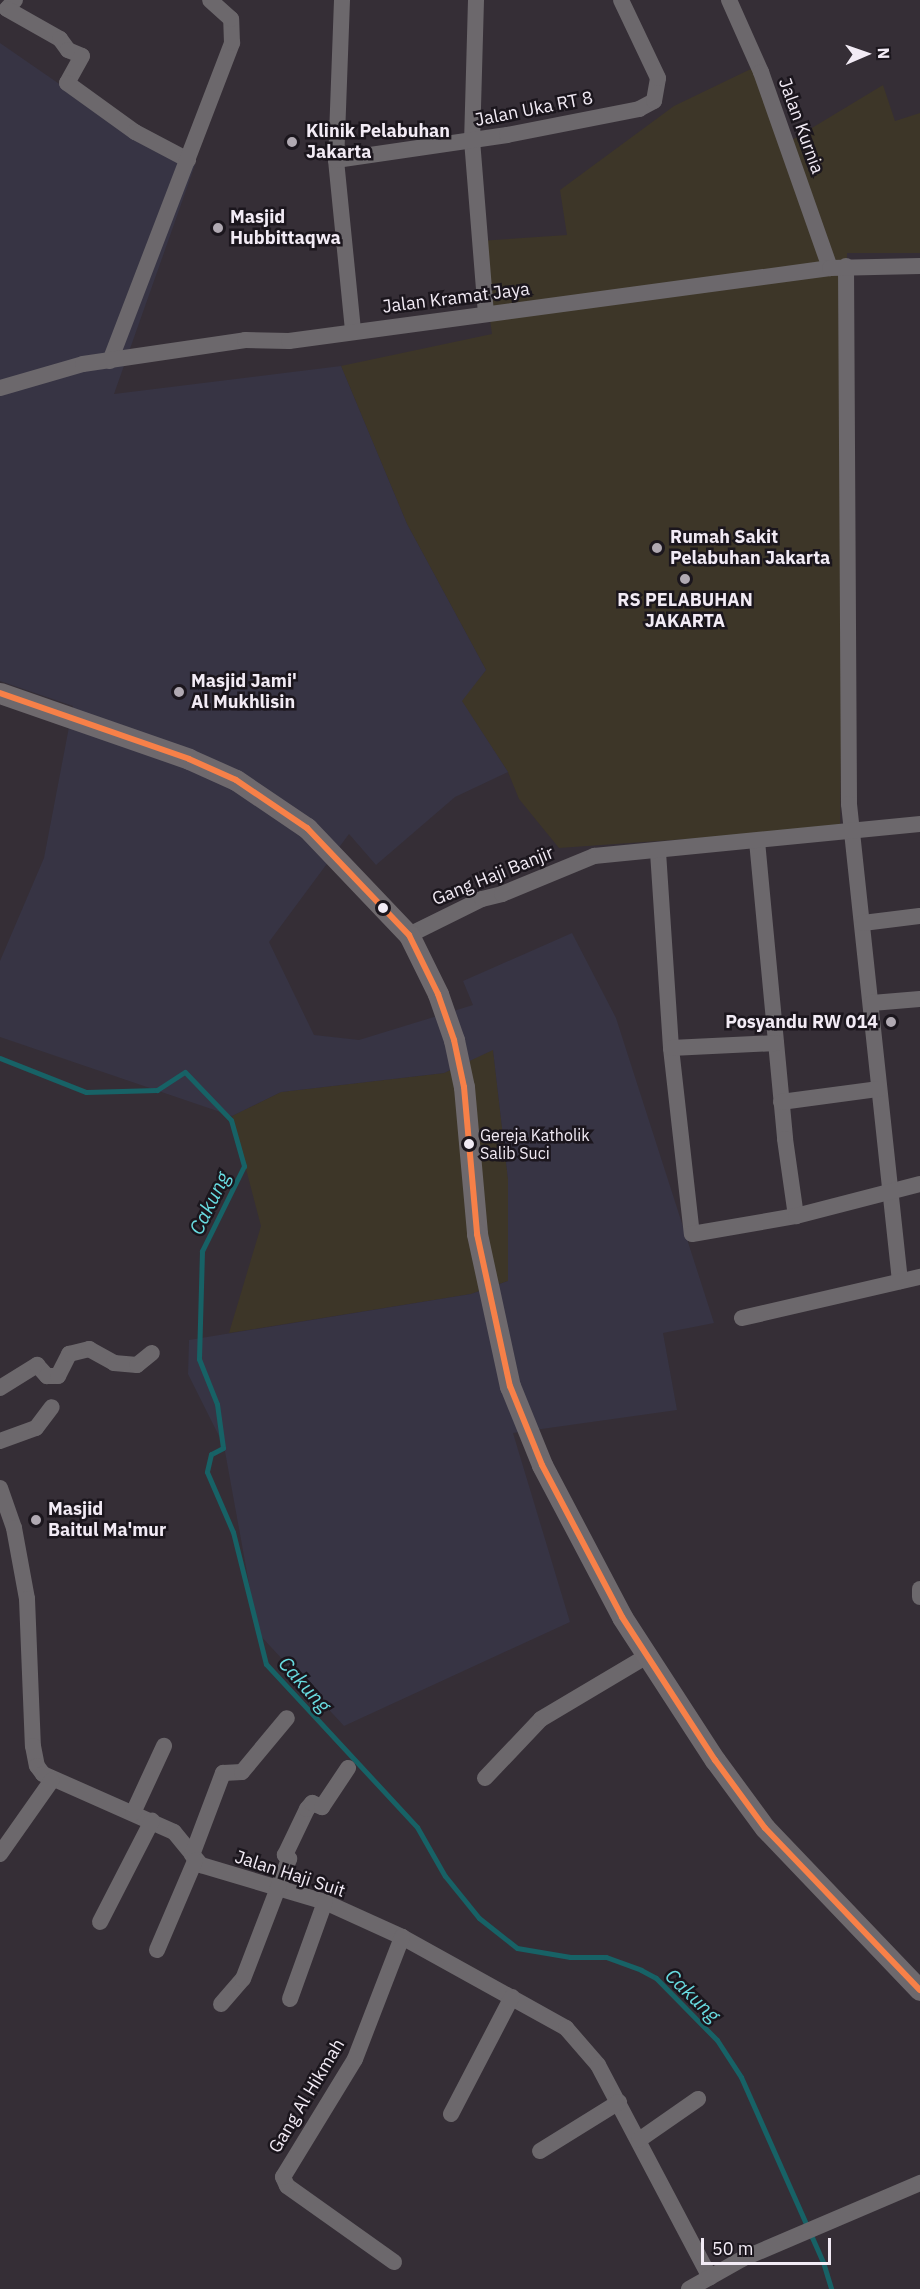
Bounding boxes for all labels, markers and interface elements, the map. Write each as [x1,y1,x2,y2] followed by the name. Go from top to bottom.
[836,24,896,84] north arrow
[874,47,894,60] text: N
[774,75,828,177] street label: Jalan Kurnia
[473,87,595,131] street label: Jalan Uka RT 8
[306,121,450,164] place label: Klinik Pelabuhan Jakarta
[283,133,301,151] marker: Klinik Pelabuhan Jakarta
[230,207,341,250] place label: Masjid Hubbittaqwa
[211,221,225,235] marker: Masjid Hubbittaqwa
[381,278,531,318] street label: Jalan Kramat Jaya
[670,527,830,570] place label: Rumah Sakit Pelabuhan Jakarta
[648,539,666,557] marker: Rumah Sakit Pelabuhan Jakarta
[676,570,694,588] marker: RS PELABUHAN JAKARTA
[617,590,753,632] place label: RS PELABUHAN JAKARTA
[191,671,297,714] place label: Masjid Jami' Al Mukhlisin
[172,685,186,699] marker: Masjid Jami' Al Mukhlisin
[429,842,557,910] street label: Gang Haji Banjir
[377,902,389,914] unlabelled marker
[725,1011,878,1033] place label: Posyandu RW 014
[882,1013,900,1031] marker: Posyandu RW 014
[480,1125,590,1163] place label: Gereja Katholik Salib Suci
[463,1138,475,1150] marker: Gereja Katholik Salib Suci
[184,1168,234,1238] water label: Cakung
[48,1499,166,1541] place label: Masjid Baitul Ma'mur
[29,1513,43,1527] marker: Masjid Baitul Ma'mur
[274,1651,336,1717] water label: Cakung
[232,1846,348,1902] street label: Jalan Haji Suit
[661,1963,725,2027] water label: Cakung
[265,2035,349,2157] street label: Gang Al Hikmah
[704,2226,834,2264] scale bar
[712,2237,754,2260] text: 50 m

